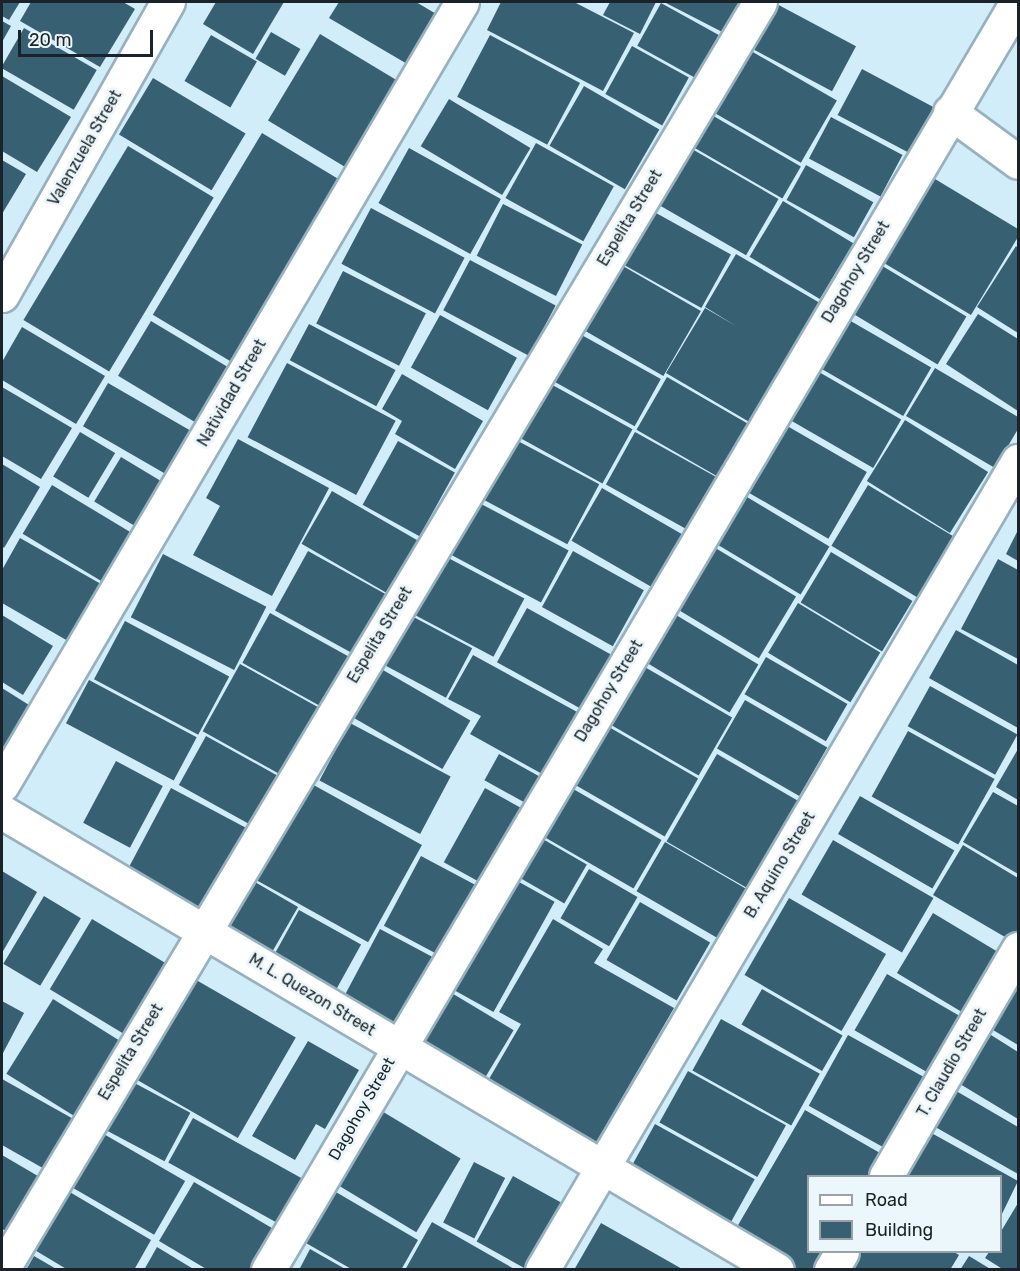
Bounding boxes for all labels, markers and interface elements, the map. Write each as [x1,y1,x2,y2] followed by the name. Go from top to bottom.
[21,18,156,56] scale bar
[29,29,71,51] text: 20 m
[44,87,126,209] street label: Valenzuela Street
[594,166,666,270] street label: Espelita Street
[818,217,894,327] street label: Dagohoy Street
[193,336,271,450] street label: Natividad Street
[344,583,416,687] street label: Espelita Street
[571,636,647,746] street label: Dagohoy Street
[741,808,819,922] street label: B. Aquino Street
[245,950,379,1040] street label: M. L. Quezon Street
[95,1000,167,1104] street label: Espelita Street
[913,1005,991,1121] street label: T. Claudio Street
[325,1054,399,1164] street label: Dagohoy Street
[807,1175,1002,1253] legend
[865,1189,908,1211] text: Road
[865,1219,933,1241] text: Building

